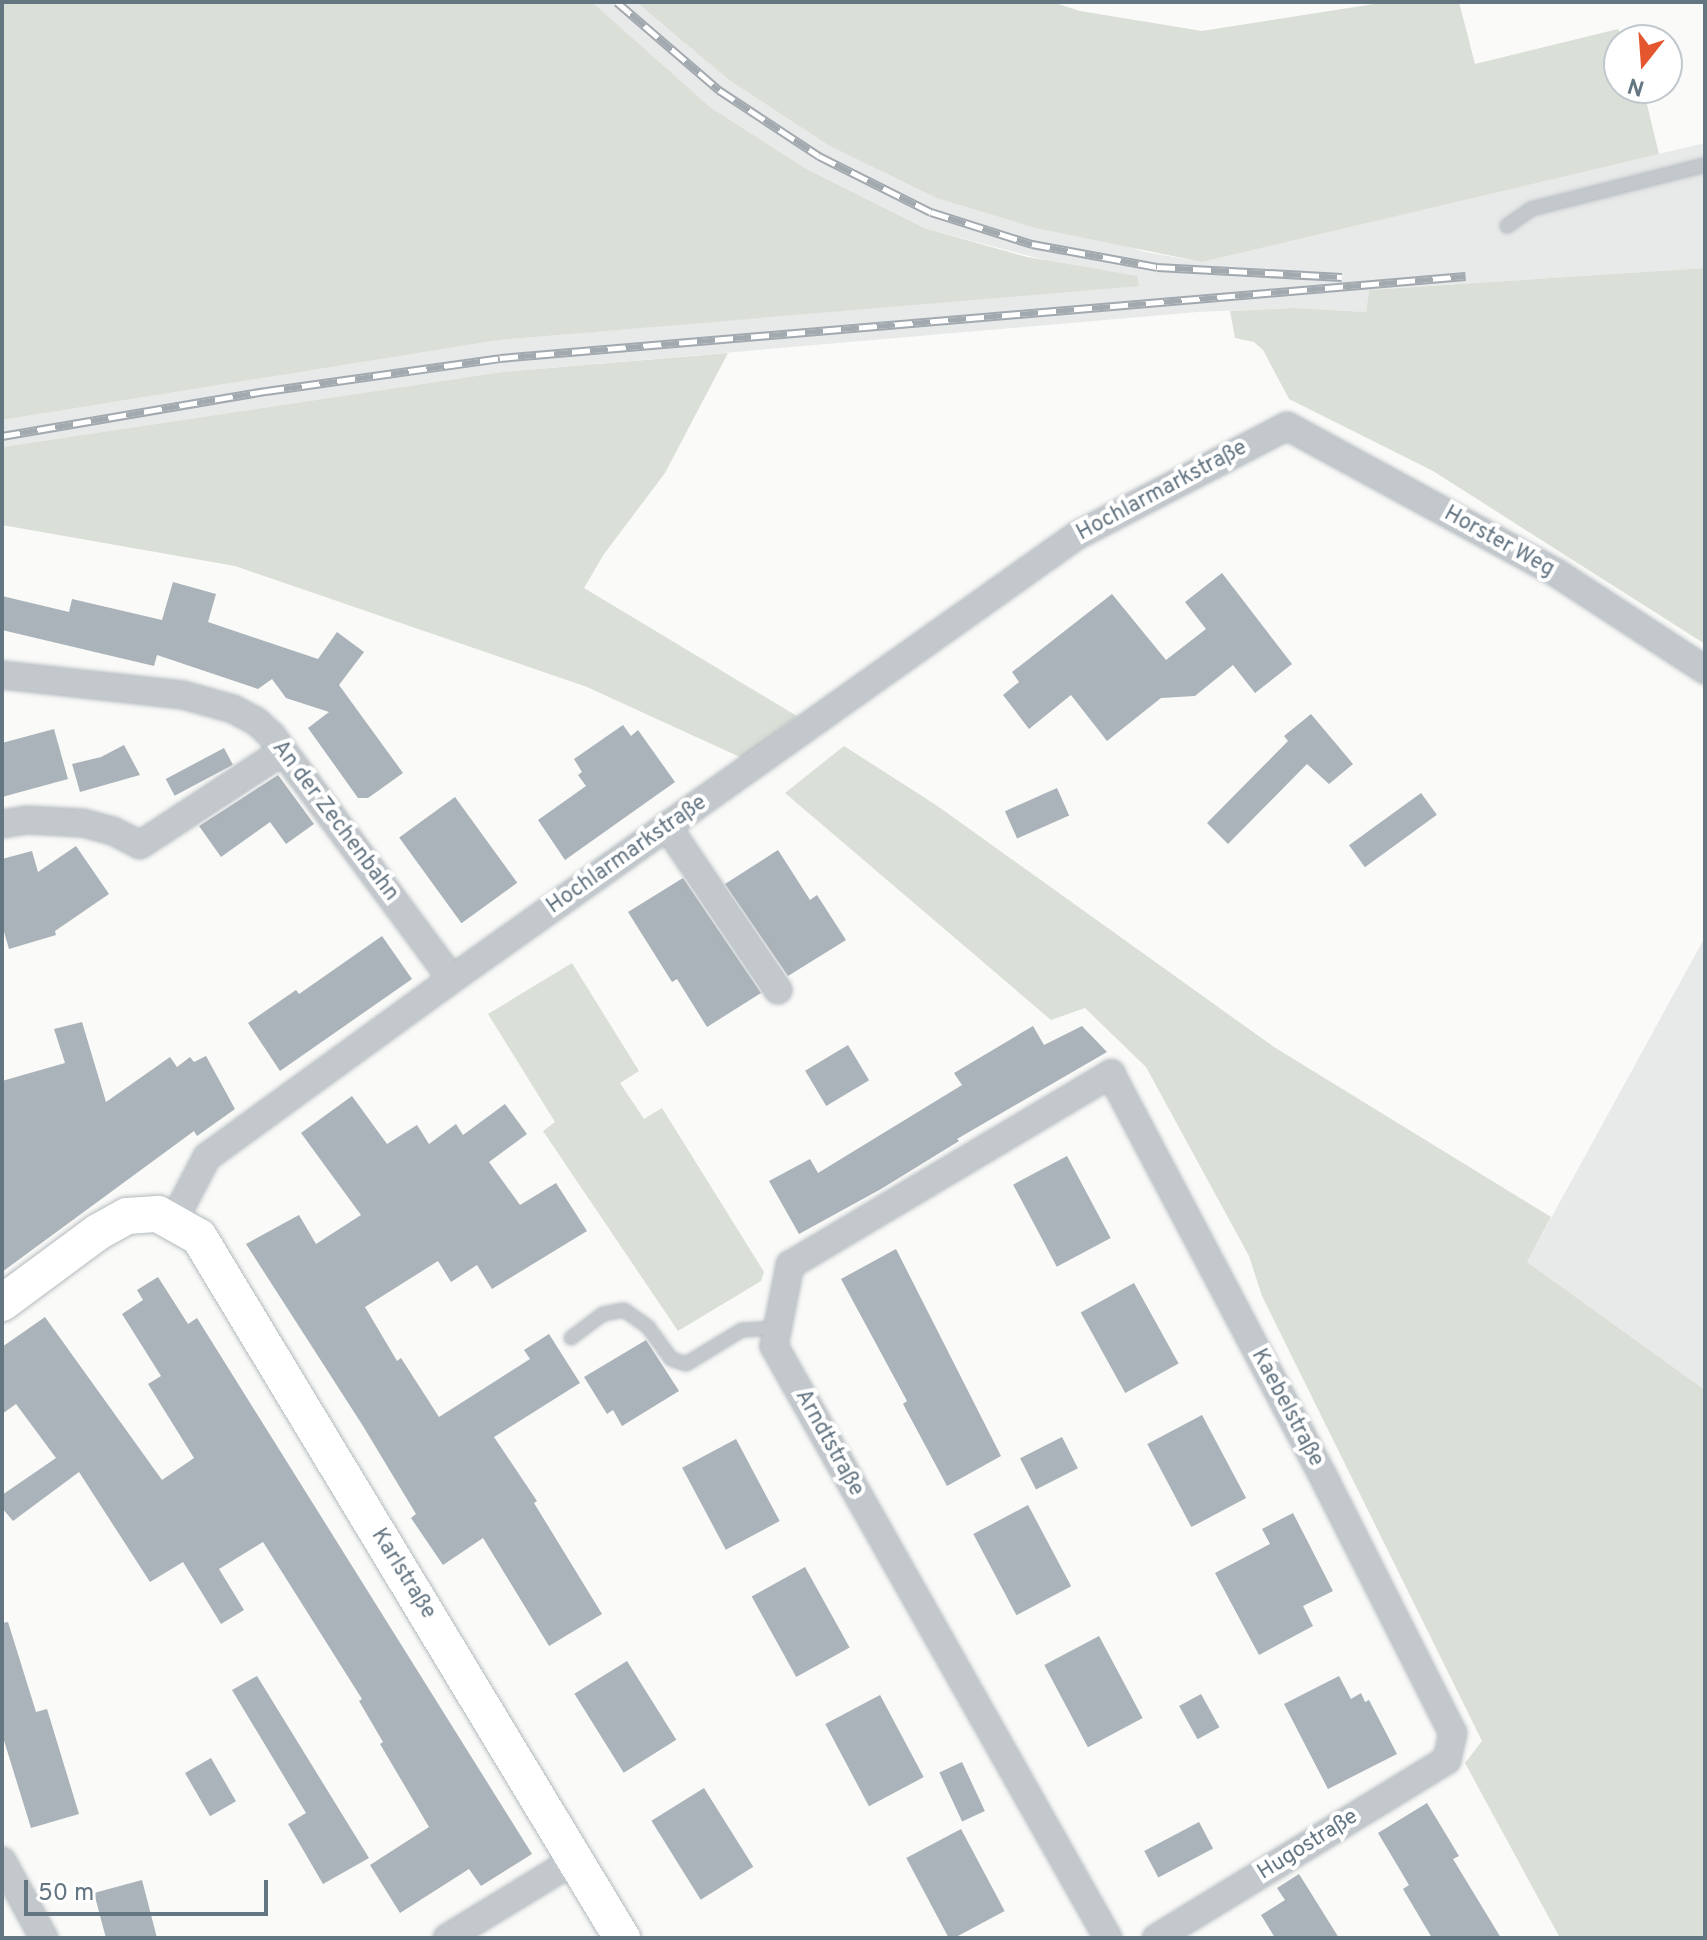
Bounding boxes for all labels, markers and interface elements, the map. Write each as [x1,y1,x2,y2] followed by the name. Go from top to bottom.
[1603,24,1683,104] north arrow
[1625,70,1648,101] text: N
[1072,435,1252,547] street label: Hochlarmarkstraße
[1439,501,1559,583] street label: Horster Weg
[266,736,404,906] street label: An der Zechenbahn
[542,790,712,920] street label: Hochlarmarkstraße
[1245,1345,1329,1471] street label: Kaebelstraße
[789,1385,869,1501] street label: Arndtstraße
[365,1524,441,1624] street label: Karlstraße
[1253,1804,1363,1886] street label: Hugostraße
[28,1864,272,1914] scale bar
[38,1879,94,1909] text: 50 m

